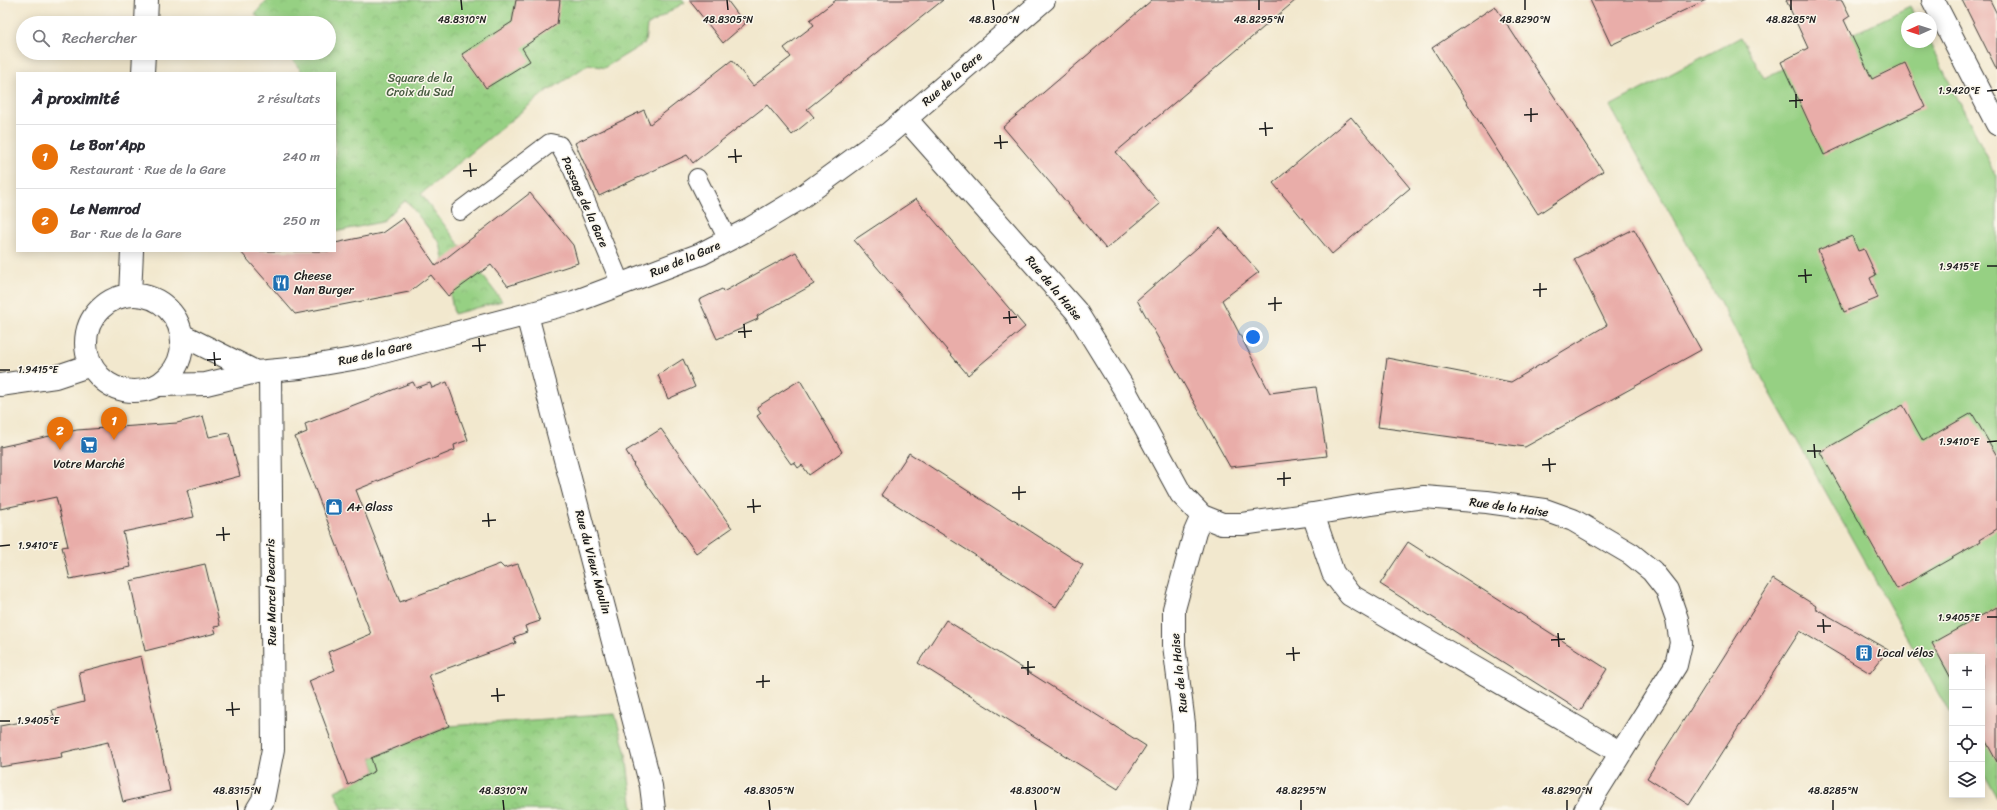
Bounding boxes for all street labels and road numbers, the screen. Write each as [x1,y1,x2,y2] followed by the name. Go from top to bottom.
[916,46,988,112] street label: Rue de la Gare
[555,153,615,251] street label: Passage de la Gare
[646,234,724,284] street label: Rue de la Gare
[1020,250,1088,326] street label: Rue de la Haise
[336,334,414,372] street label: Rue de la Gare
[1468,491,1550,523] street label: Rue de la Haise
[568,507,618,617] street label: Rue du Vieux Moulin
[259,538,283,646] street label: Rue Marcel Decarris
[1164,632,1194,714] street label: Rue de la Haise

